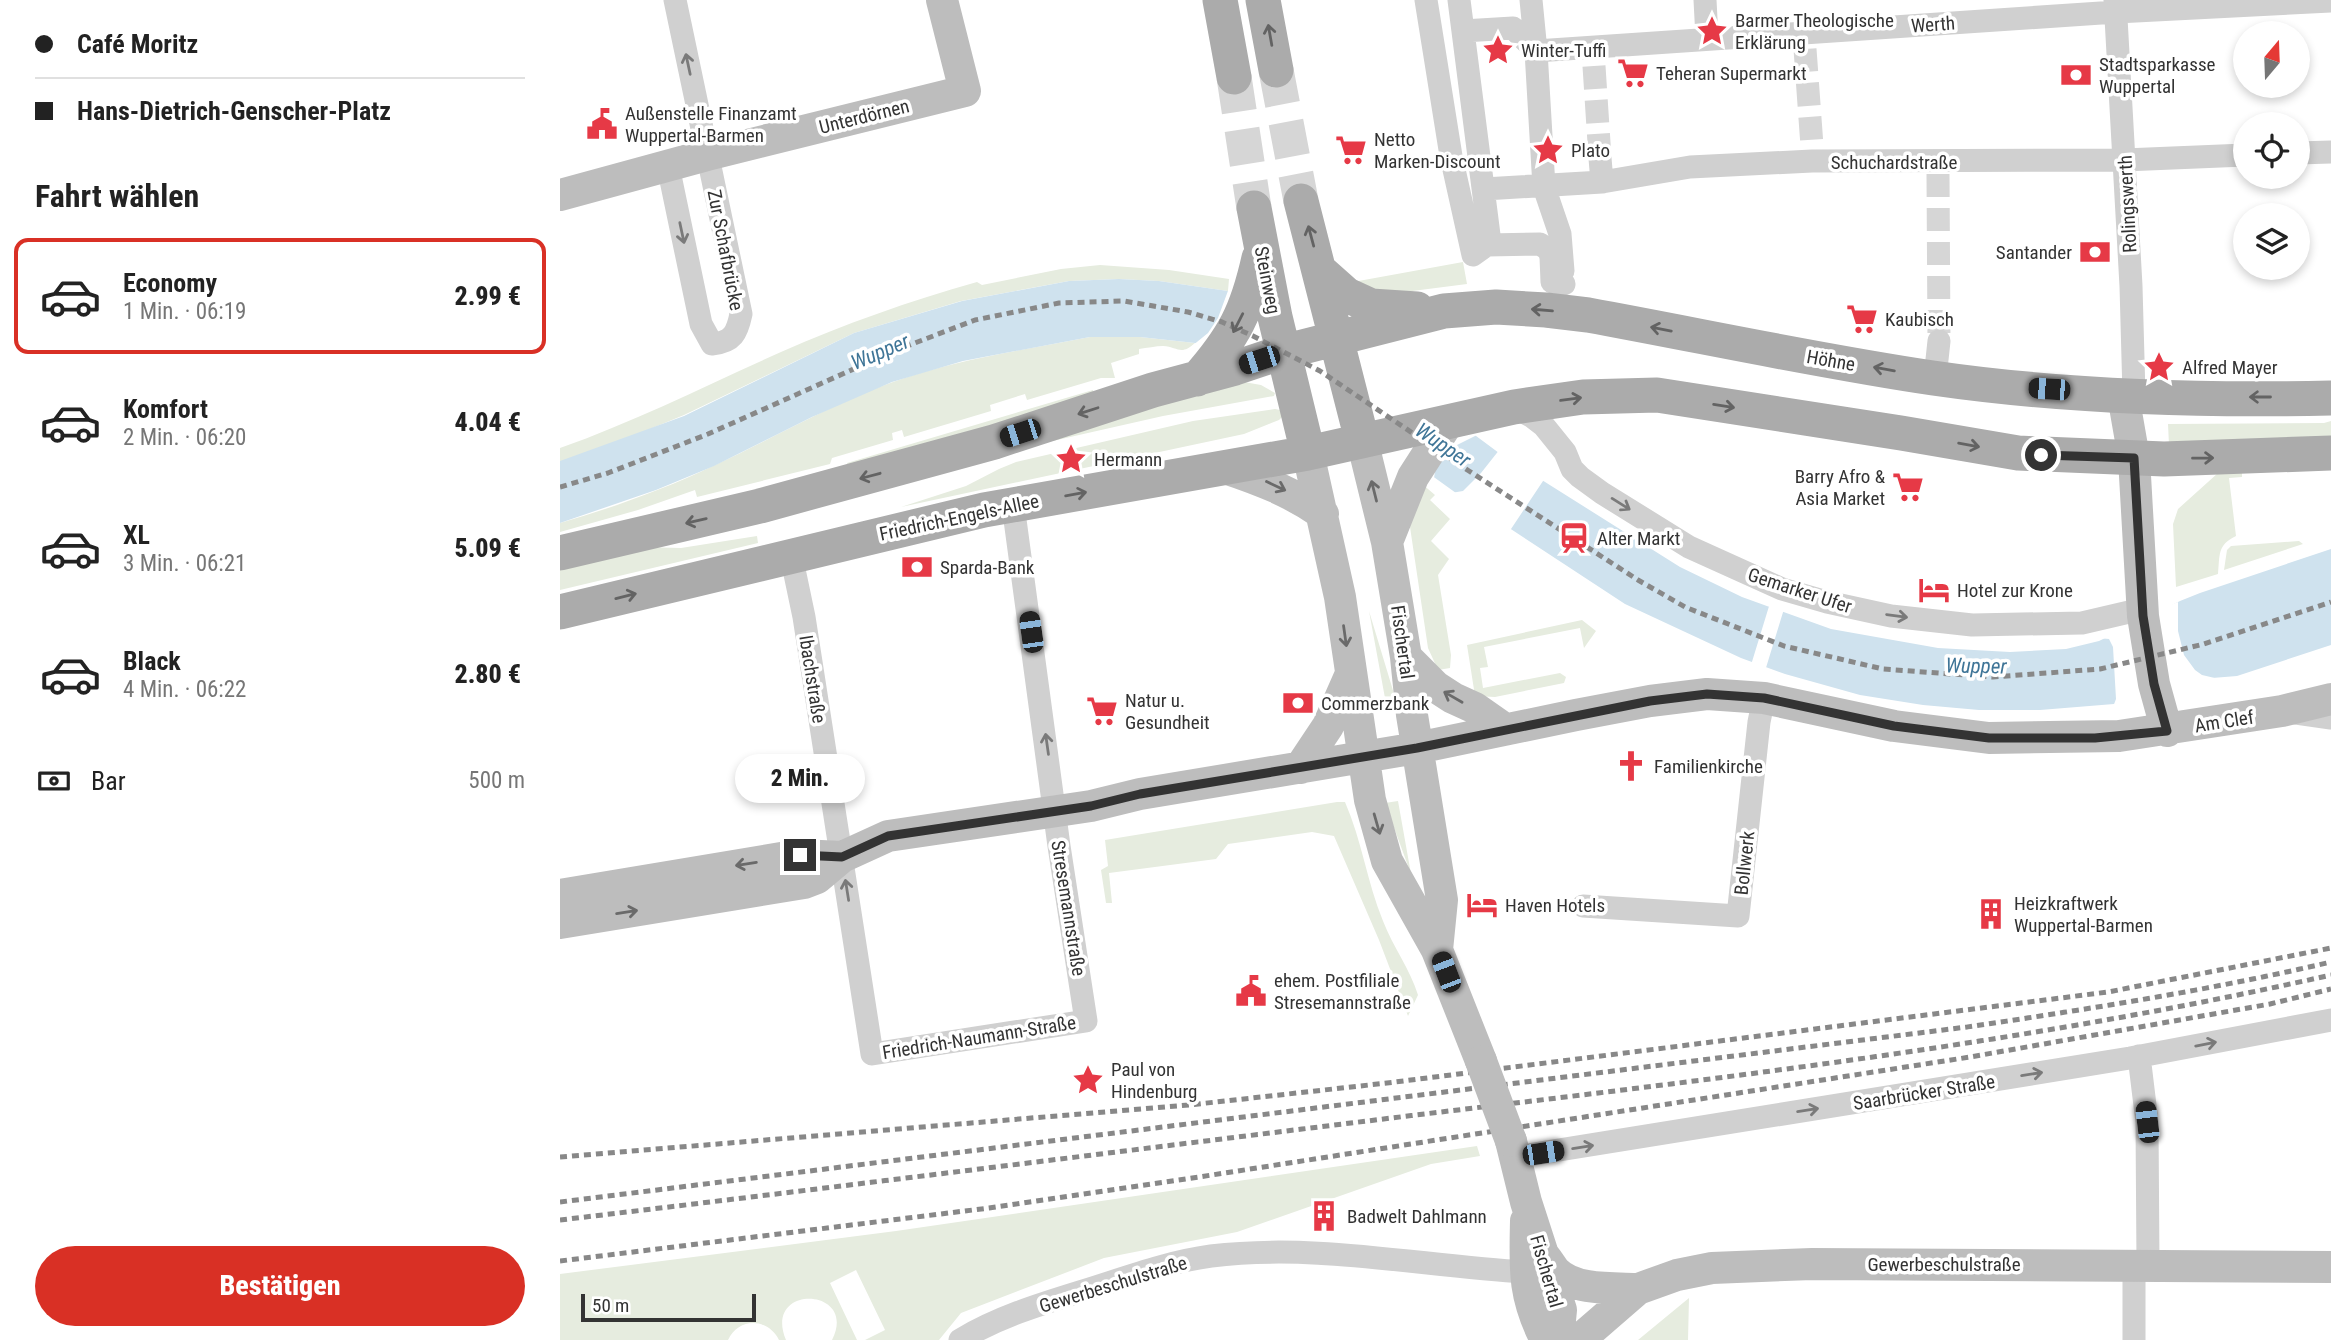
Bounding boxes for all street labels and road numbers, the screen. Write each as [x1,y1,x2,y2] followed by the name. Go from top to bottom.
[1910,11,1956,38] street label: Werth
[817,94,912,139] street label: Unterdörnen
[1831,151,1957,174] street label: Schuchardstraße
[2113,154,2142,253] street label: Rolingswerth
[703,188,748,312] street label: Zur Schafbrücke
[1250,244,1285,316] street label: Steinweg
[1805,345,1857,376] street label: Höhne
[877,489,1041,546] street label: Friedrich-Engels-Allee
[1745,563,1855,618] street label: Gemarker Ufer
[1386,604,1419,680] street label: Fischertal
[794,633,831,725] street label: Ibachstraße
[2193,705,2255,738] street label: Am Clef
[1730,829,1759,896] street label: Bollwerk
[1046,839,1091,978] street label: Stresemannstraße
[881,1011,1078,1064] street label: Friedrich-Naumann-Straße
[1852,1070,1997,1115] street label: Saarbrücker Straße
[1525,1232,1568,1310] street label: Fischertal
[1037,1251,1190,1318] street label: Gewerbeschulstraße
[1867,1253,2021,1276] street label: Gewerbeschulstraße

